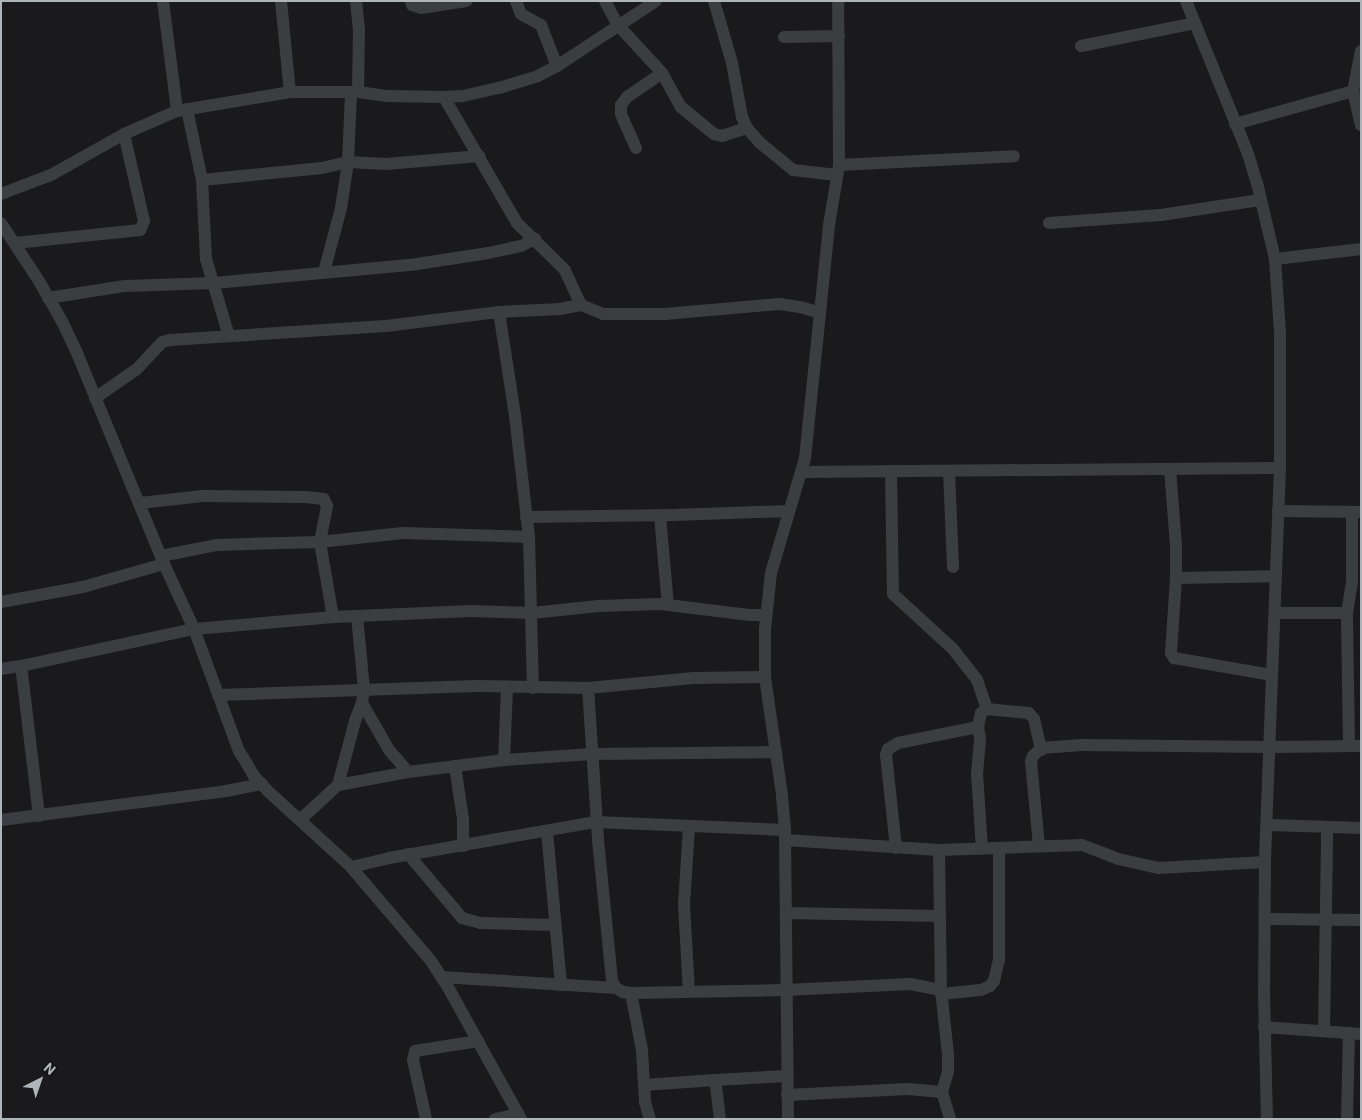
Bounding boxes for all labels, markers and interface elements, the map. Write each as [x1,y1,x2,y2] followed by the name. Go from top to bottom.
[15,1055,65,1105] north arrow
[41,1059,59,1078] text: N

